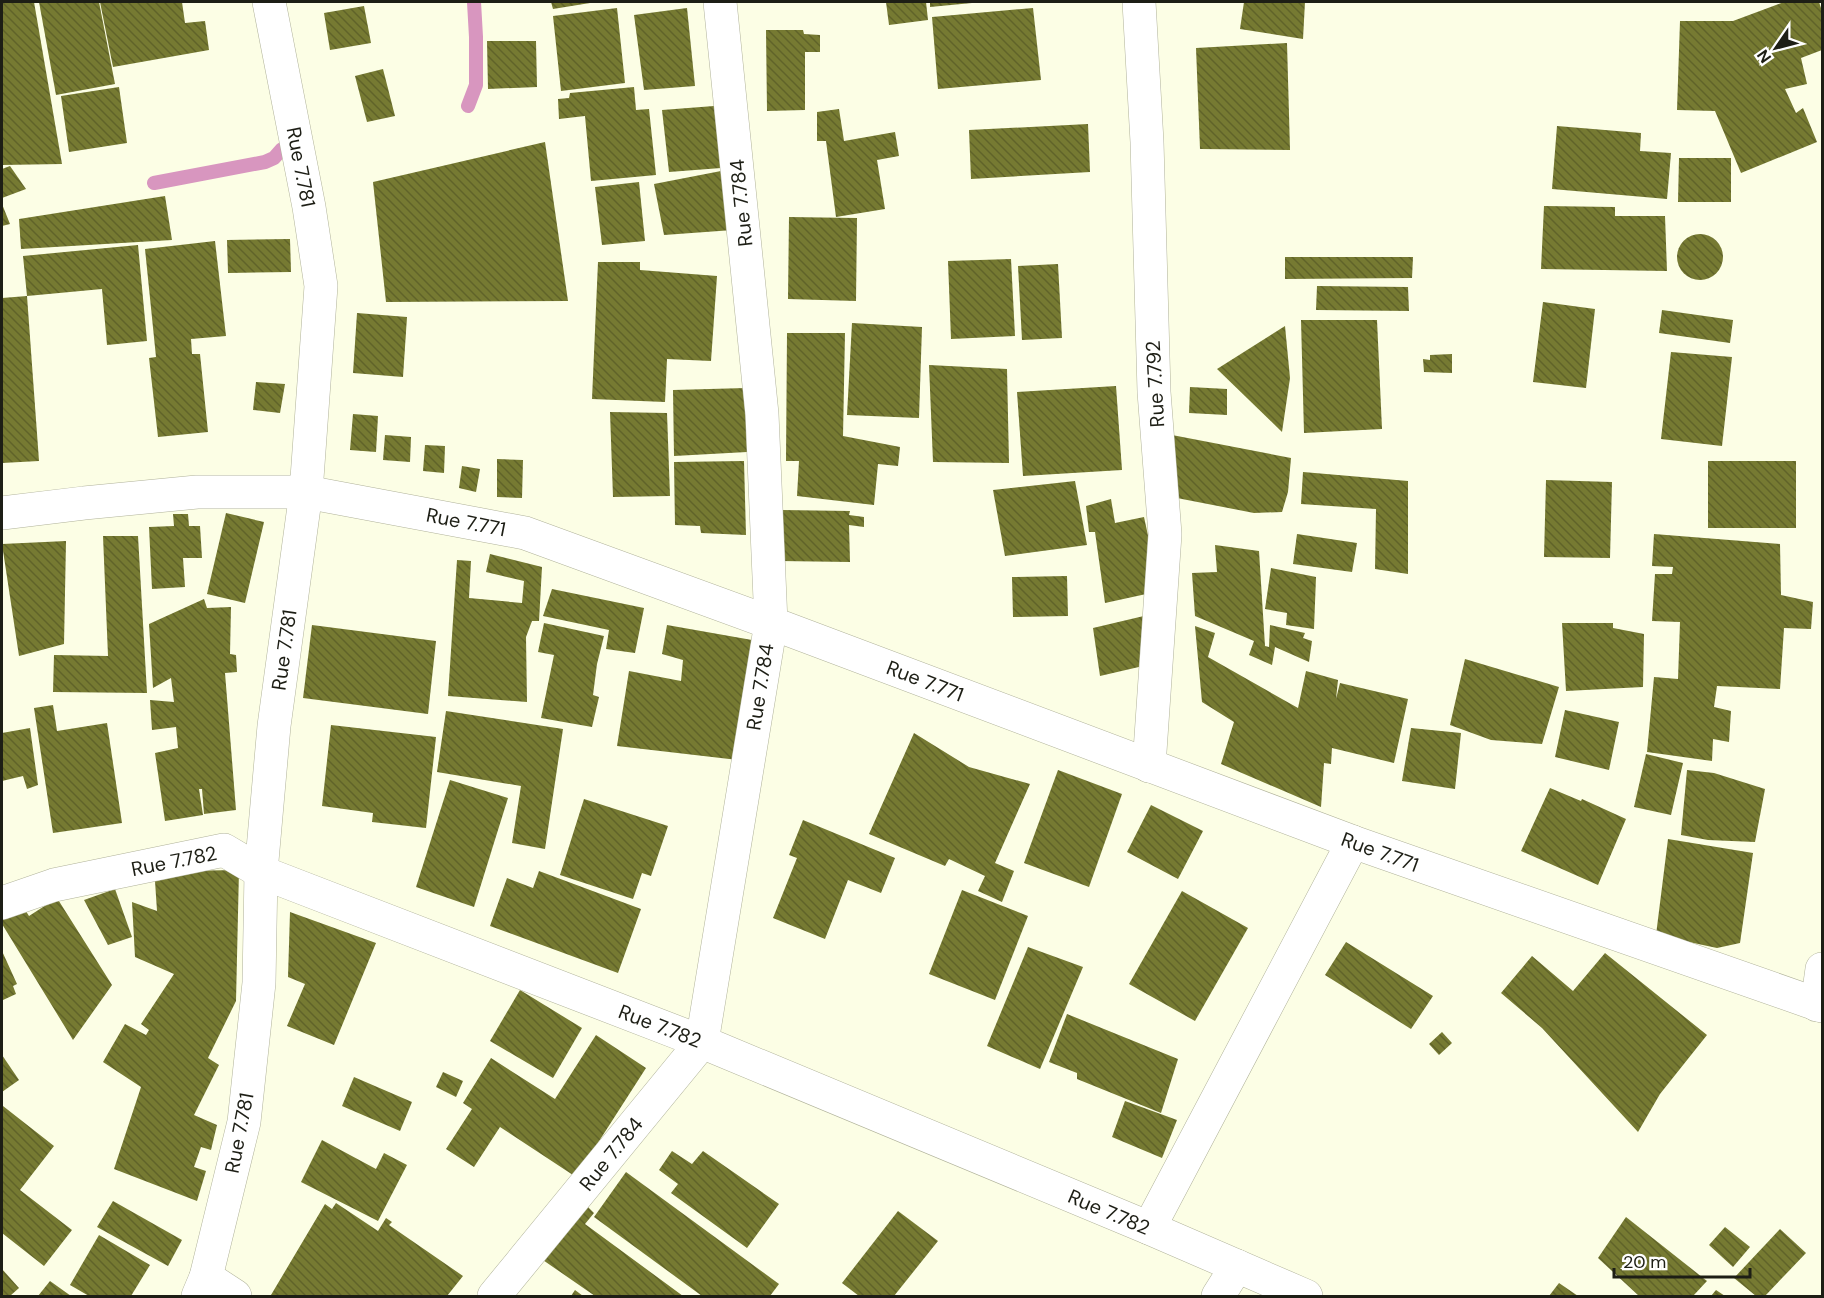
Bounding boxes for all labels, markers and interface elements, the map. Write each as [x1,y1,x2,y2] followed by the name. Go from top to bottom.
[1746,18,1806,78] north arrow
[1752,46,1776,67] text: N
[280,125,322,209] street label: Rue 7.781
[723,158,759,248] street label: Rue 7.784
[1140,340,1170,428] street label: Rue 7.792
[424,502,508,542] street label: Rue 7.771
[265,608,303,692] street label: Rue 7.781
[740,642,780,732] street label: Rue 7.784
[883,654,967,708] street label: Rue 7.771
[1338,826,1422,878] street label: Rue 7.771
[129,840,219,882] street label: Rue 7.782
[615,998,705,1054] street label: Rue 7.782
[218,1091,260,1175] street label: Rue 7.781
[573,1112,649,1196] street label: Rue 7.784
[1064,1183,1154,1241] street label: Rue 7.782
[1614,1241,1750,1279] scale bar
[1623,1250,1666,1274] text: 20 m

